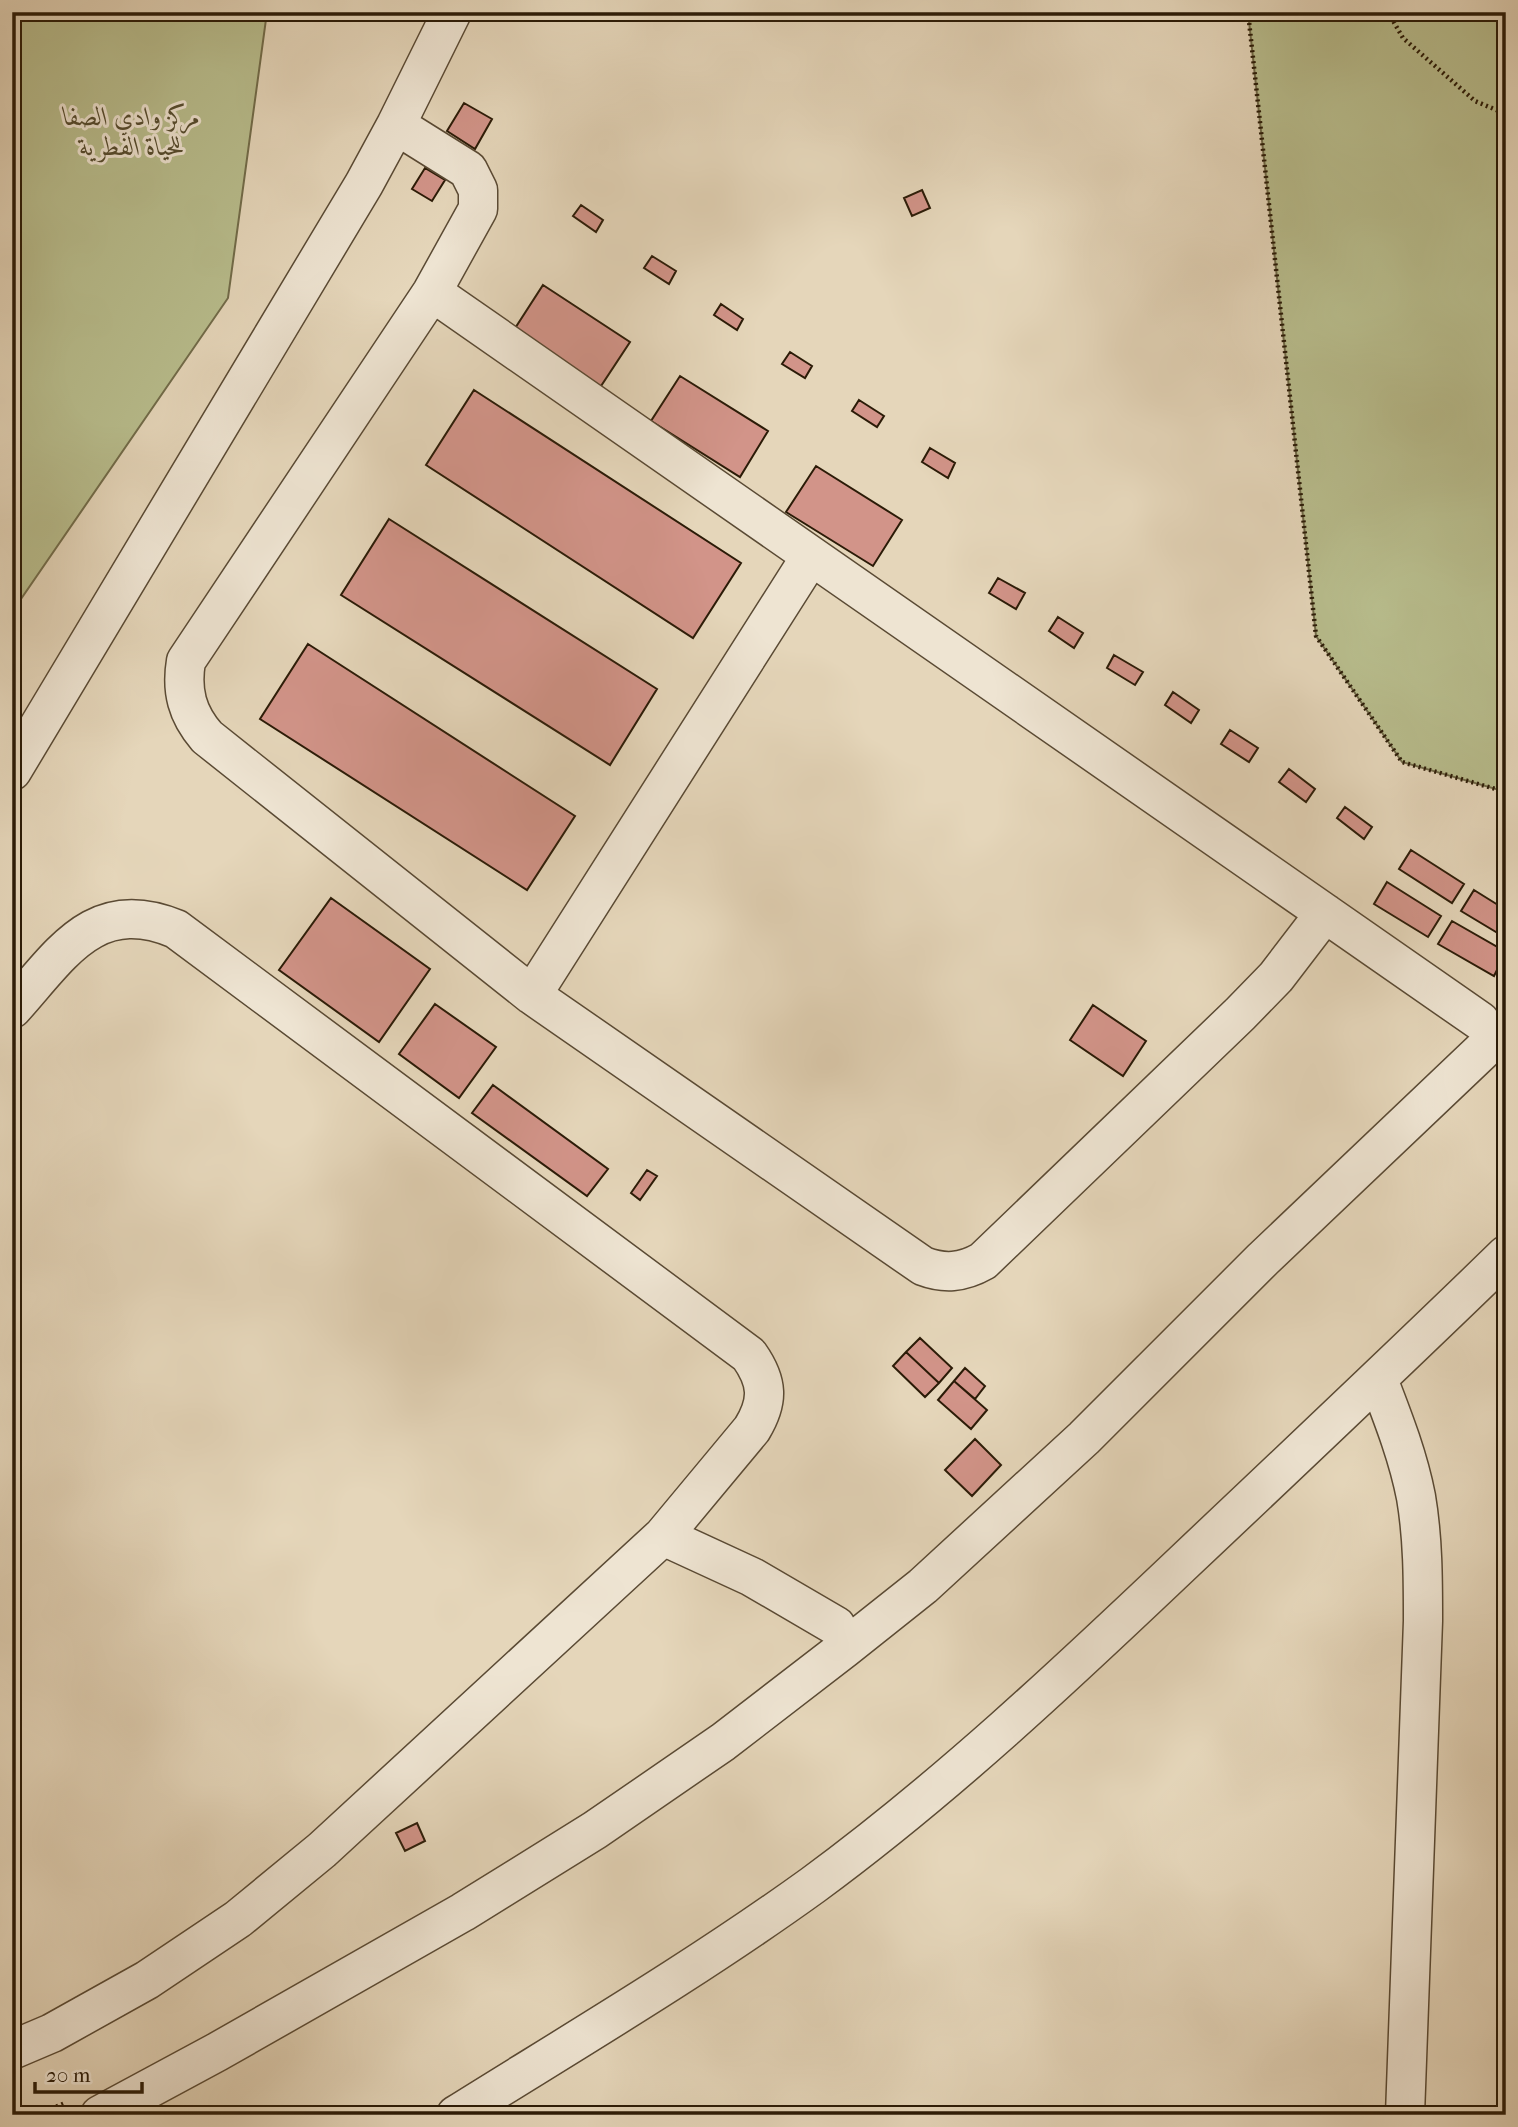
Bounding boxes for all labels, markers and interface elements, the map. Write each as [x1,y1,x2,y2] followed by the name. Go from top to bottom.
[62,101,200,163] park label: مركز وادي الصفا للحياة الفطرية
[35,2050,142,2094] scale bar
[46,2063,91,2087] text: 20 m

